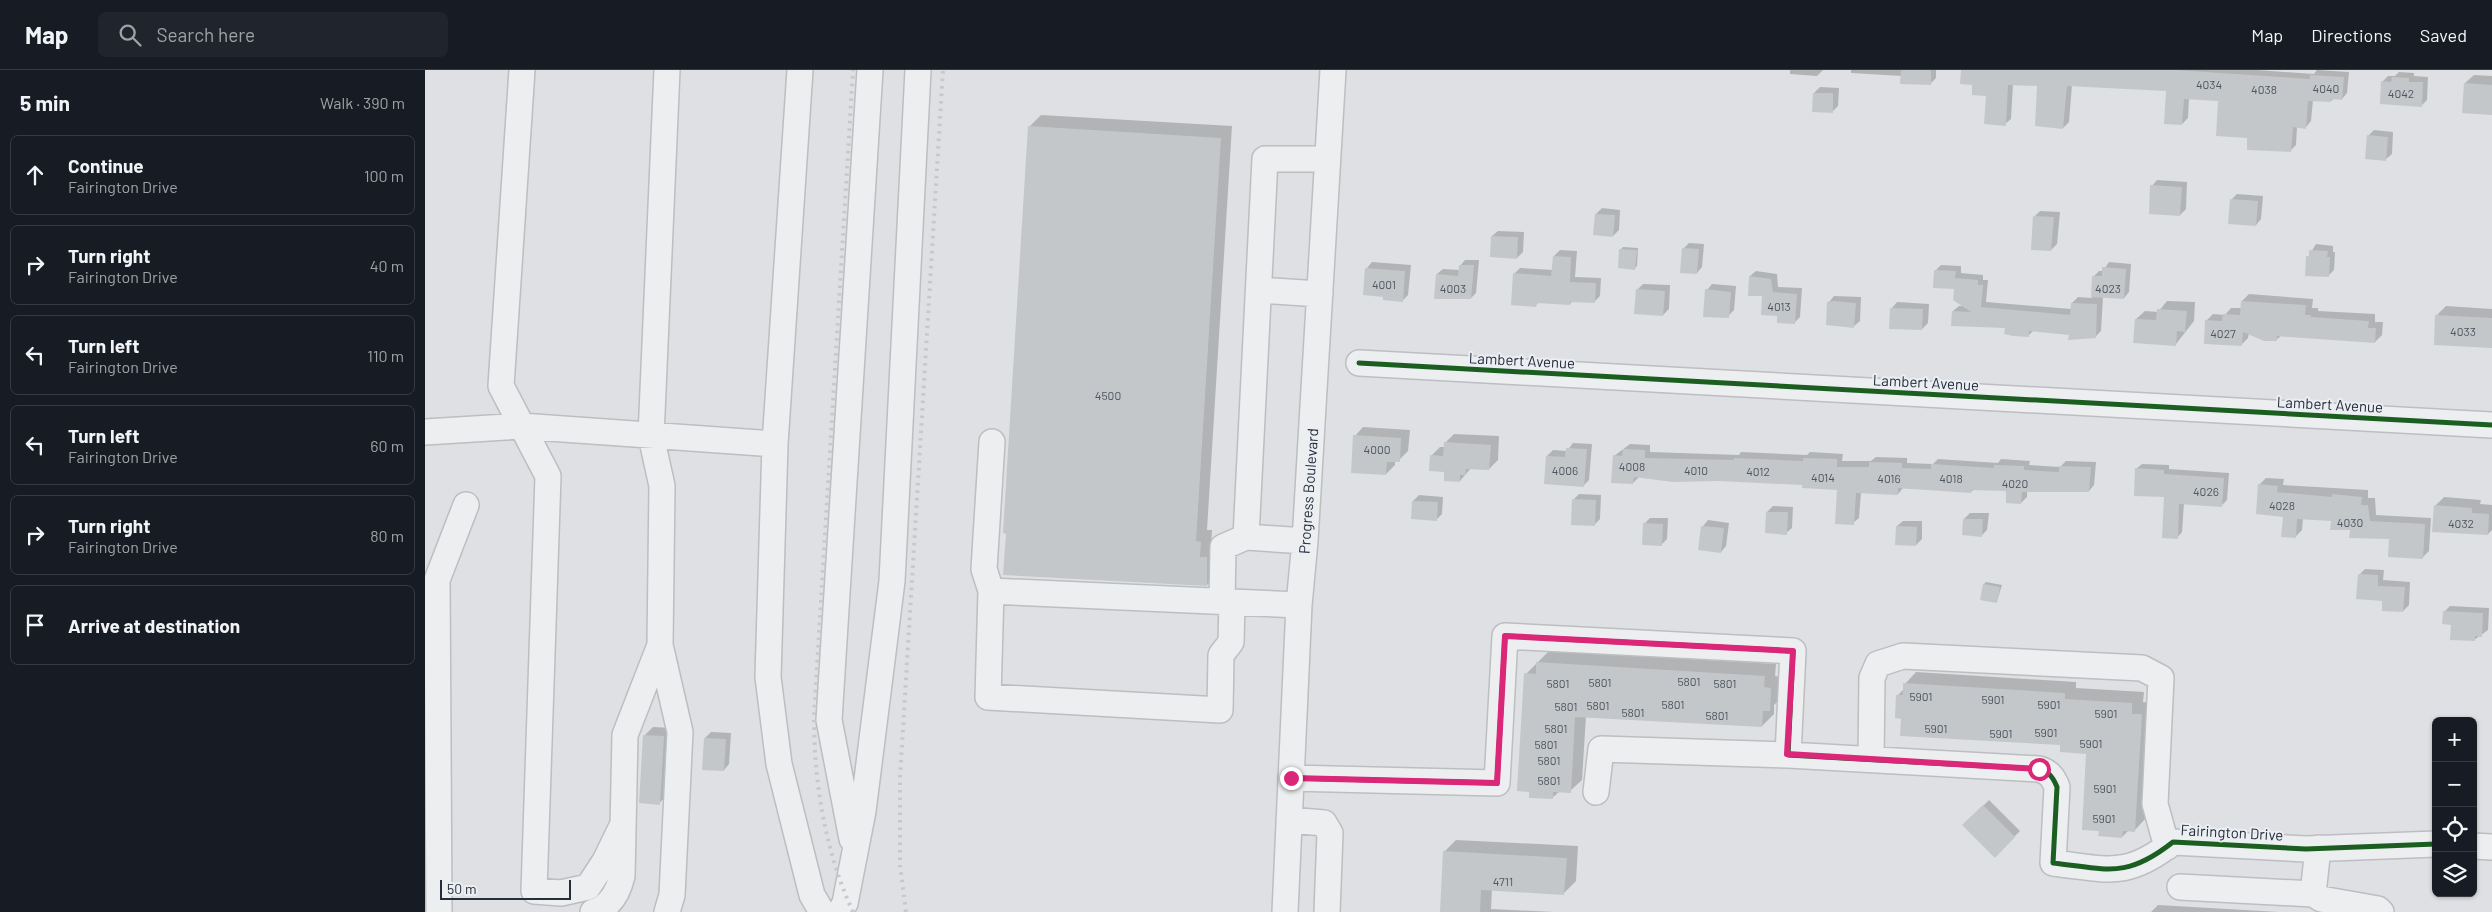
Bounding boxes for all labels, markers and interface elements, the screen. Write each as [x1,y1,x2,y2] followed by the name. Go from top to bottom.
[98,12,448,57] search box
[25,20,68,49] text: Map
[116,21,144,49] icon: search
[156,23,255,46] text: Search here
[2251,24,2283,46] text: Map
[2311,24,2392,46] text: Directions
[2420,24,2467,46] text: Saved
[2196,77,2222,91] house number: 4034
[2313,81,2339,95] house number: 4040
[2251,82,2277,96] house number: 4038
[2388,86,2414,100] house number: 4042
[20,90,70,115] text: 5 min
[320,93,405,112] text: Walk · 390 m
[68,154,144,177] text: Continue
[21,161,49,189] icon: ahead
[364,166,404,185] text: 100 m
[68,177,178,196] text: Fairington Drive
[68,244,150,267] text: Turn right
[21,251,49,279] icon: right
[370,256,404,275] text: 40 m
[68,267,178,286] text: Fairington Drive
[1372,277,1396,291] house number: 4001
[1440,281,1466,295] house number: 4003
[2095,281,2121,295] house number: 4023
[1767,299,1791,313] house number: 4013
[2450,324,2476,338] house number: 4033
[2210,326,2236,340] house number: 4027
[68,334,139,357] text: Turn left
[21,341,49,369] icon: left
[367,346,404,365] text: 110 m
[1468,348,1576,372] street label: Lambert Avenue
[68,357,178,376] text: Fairington Drive
[1872,370,1980,394] street label: Lambert Avenue
[1095,388,1121,402] house number: 4500
[2276,392,2384,416] street label: Lambert Avenue
[68,424,139,447] text: Turn left
[1295,428,1321,554] street label: Progress Boulevard
[21,431,49,459] icon: left
[370,436,404,455] text: 60 m
[1364,442,1390,456] house number: 4000
[68,447,178,466] text: Fairington Drive
[1619,459,1645,473] house number: 4008
[1552,463,1578,477] house number: 4006
[1684,463,1708,477] house number: 4010
[1746,464,1770,478] house number: 4012
[1811,470,1835,484] house number: 4014
[1877,471,1901,485] house number: 4016
[1939,471,1963,485] house number: 4018
[2002,476,2028,490] house number: 4020
[2193,484,2219,498] house number: 4026
[2269,498,2295,512] house number: 4028
[68,514,150,537] text: Turn right
[2337,515,2363,529] house number: 4030
[2448,516,2474,530] house number: 4032
[21,521,49,549] icon: right
[370,526,404,545] text: 80 m
[68,537,178,556] text: Fairington Drive
[21,611,49,639] icon: arrive
[68,614,240,637] text: Arrive at destination
[1677,674,1701,688] house number: 5801
[1588,675,1612,689] house number: 5801
[1546,676,1570,690] house number: 5801
[1713,676,1737,690] house number: 5801
[1909,689,1933,703] house number: 5901
[1981,692,2005,706] house number: 5901
[1661,697,1685,711] house number: 5801
[2037,697,2061,711] house number: 5901
[1586,698,1610,712] house number: 5801
[1554,699,1578,713] house number: 5801
[1621,705,1645,719] house number: 5801
[2094,706,2118,720] house number: 5901
[1705,708,1729,722] house number: 5801
[2432,717,2477,897] map controls
[2432,717,2477,762] button: +
[1544,721,1568,735] house number: 5801
[1924,721,1948,735] house number: 5901
[2034,725,2058,739] house number: 5901
[1989,726,2013,740] house number: 5901
[2079,736,2103,750] house number: 5901
[1534,737,1558,751] house number: 5801
[1537,753,1561,767] house number: 5801
[2028,758,2051,781] route start
[2432,762,2477,807] button: −
[1280,767,1303,790] route end
[1537,773,1561,787] house number: 5801
[2093,781,2117,795] house number: 5901
[2432,807,2477,852] button: locate
[2092,811,2116,825] house number: 5901
[2180,820,2284,844] street label: Fairington Drive
[2432,852,2477,897] button: layers
[1493,874,1513,888] house number: 4711
[440,877,571,900] scale bar
[447,880,476,897] text: 50 m

